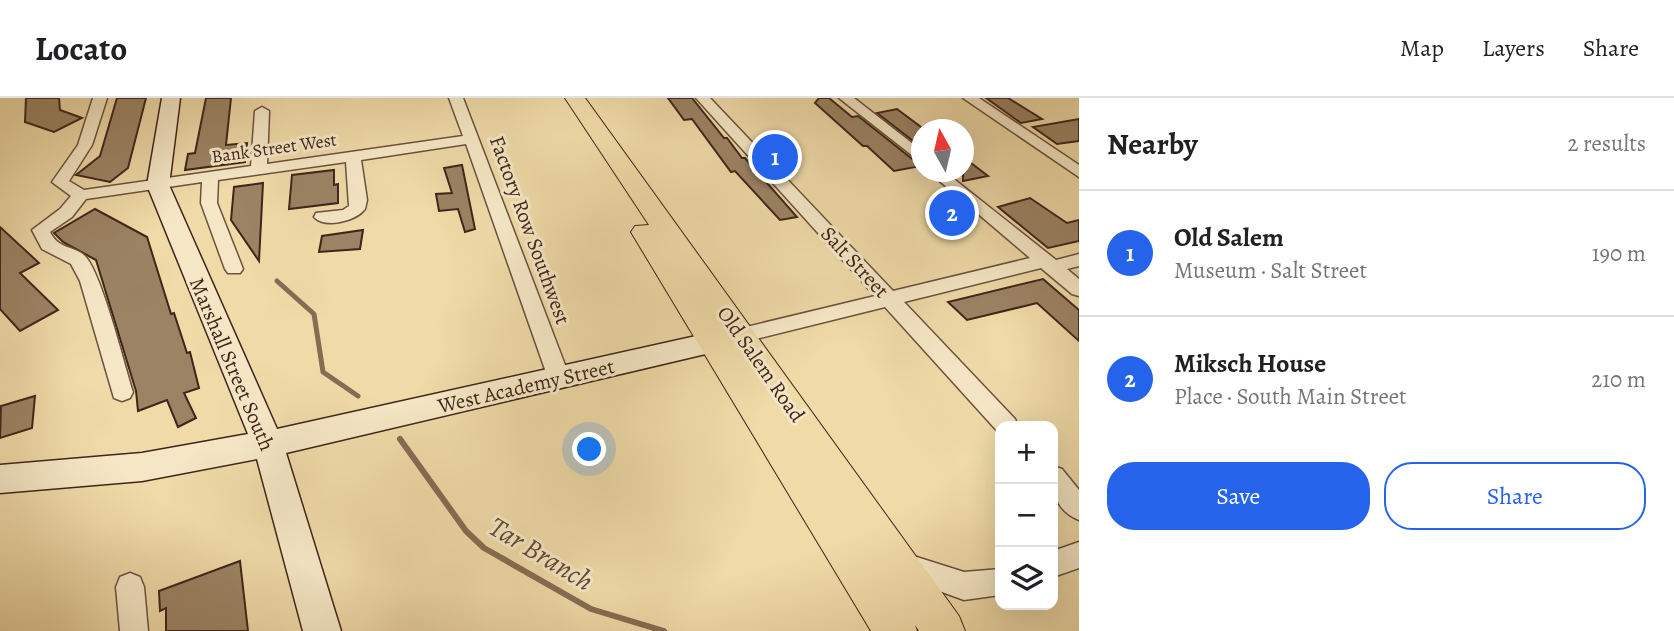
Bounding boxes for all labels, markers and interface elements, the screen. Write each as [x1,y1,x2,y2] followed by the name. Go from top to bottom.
[35,26,127,71] text: Locato
[1400,32,1444,64] text: Map
[1482,32,1545,64] text: Layers
[1583,32,1639,64] text: Share
[911,119,974,182] north arrow
[1107,124,1198,164] text: Nearby
[210,127,338,169] street label: Bank Street West
[1568,128,1646,159] text: 2 results
[752,131,798,183] pin: 1
[483,132,577,328] street label: Factory Row Southwest
[929,187,975,239] pin: 2
[815,220,895,304] street label: Salt Street
[1174,220,1284,255] text: Old Salem
[1126,238,1134,269] text: 1
[1592,238,1646,269] text: 190 m
[1174,255,1367,286] text: Museum · Salt Street
[183,273,281,455] street label: Marshall Street South
[711,300,812,428] street label: Old Salem Road
[1174,346,1326,381] text: Miksch House
[434,352,617,420] street label: West Academy Street
[1124,364,1136,395] text: 2
[1591,364,1646,395] text: 210 m
[1174,381,1407,412] text: Place · South Main Street
[995,421,1058,610] map controls
[995,421,1058,484] button: +
[572,432,606,466] your location
[1107,462,1370,530] button: Save
[1384,462,1646,530] button: Share
[995,484,1058,547] button: −
[482,508,600,600] water label: Tar Branch
[995,547,1058,610] button: layers

